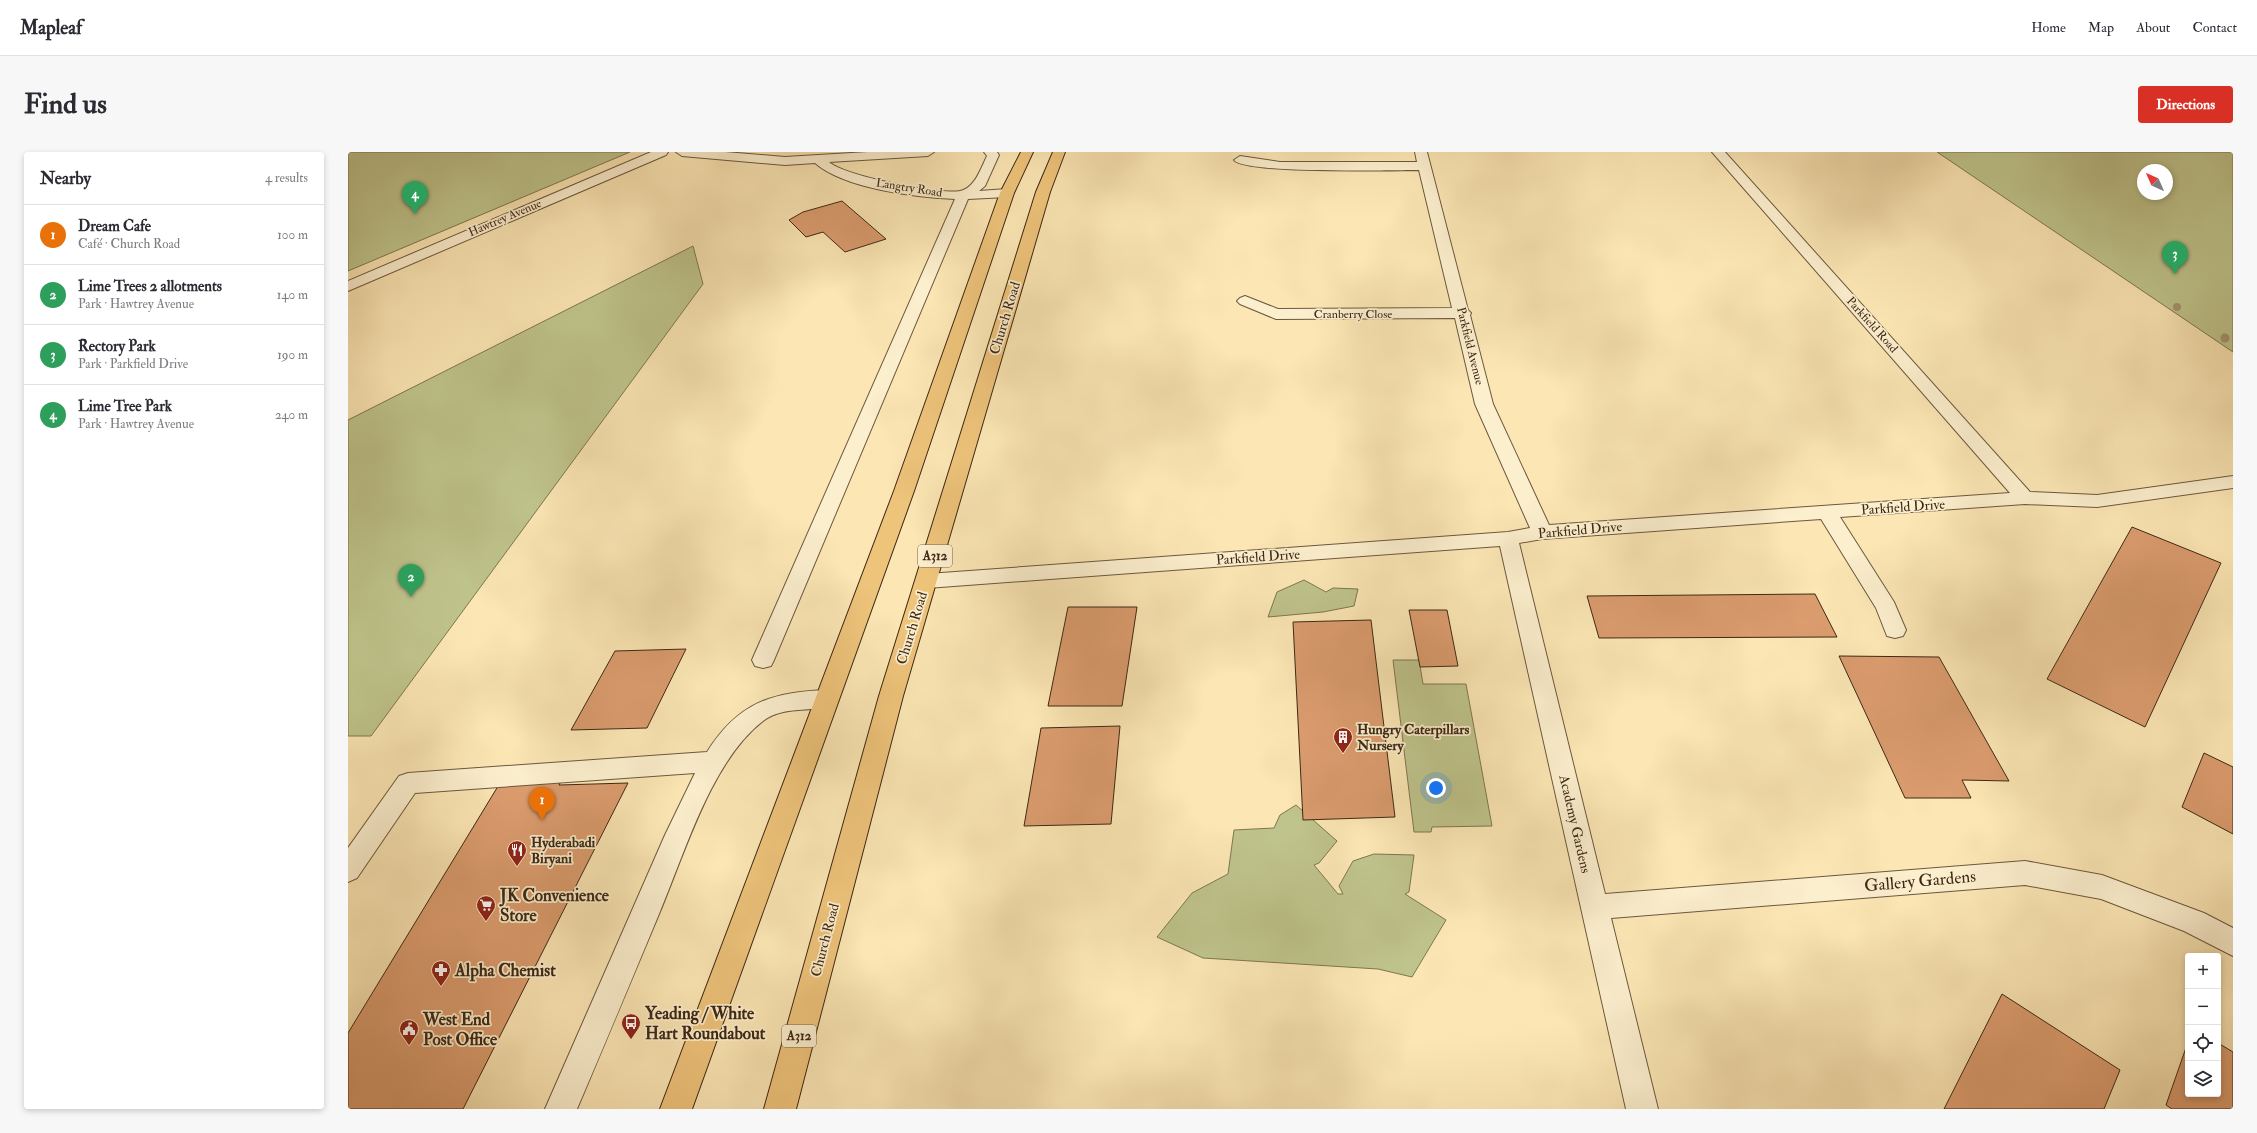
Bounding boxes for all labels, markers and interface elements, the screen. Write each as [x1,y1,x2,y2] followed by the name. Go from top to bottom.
[20,16,82,40] text: Mapleaf
[2031,19,2066,36] text: Home
[2088,19,2114,36] text: Map
[2136,19,2170,36] text: About
[2192,19,2237,36] text: Contact
[2138,86,2233,123] button: Directions
[24,87,107,122] text: Find us
[2137,164,2173,200] north arrow
[40,168,91,189] text: Nearby
[265,170,308,186] text: 4 results
[875,175,943,201] street label: Langtry Road
[402,181,428,214] pin: 4
[466,196,544,240] street label: Hawtrey Avenue
[78,217,151,236] text: Dream Cafe
[51,227,55,243] text: 1
[277,227,308,243] text: 100 m
[78,236,180,252] text: Café · Church Road
[2162,241,2188,274] pin: 3
[78,277,222,296] text: Lime Trees 2 allotments
[986,280,1024,356] street label: Church Road
[50,287,56,303] text: 2
[277,287,308,303] text: 140 m
[1843,294,1901,356] street label: Parkfield Road
[78,296,194,312] text: Park · Hawtrey Avenue
[1453,306,1487,386] street label: Parkfield Avenue
[1314,307,1392,322] street label: Cranberry Close
[78,337,156,356] text: Rectory Park
[51,347,56,363] text: 3
[277,347,308,363] text: 190 m
[78,356,188,372] text: Park · Parkfield Drive
[78,397,172,416] text: Lime Tree Park
[49,407,57,423] text: 4
[275,407,308,423] text: 240 m
[78,416,194,432] text: Park · Hawtrey Avenue
[1860,496,1946,518] street label: Parkfield Drive
[1537,518,1623,542] street label: Parkfield Drive
[918,545,952,567] road number: A312
[1215,546,1301,568] street label: Parkfield Drive
[398,564,424,597] pin: 2
[893,590,931,666] street label: Church Road
[1356,721,1469,755] place label: Hungry Caterpillars Nursery
[1332,726,1354,754] building icon: Hungry Caterpillars Nursery
[1554,772,1595,875] street label: Academy Gardens
[1426,778,1446,798] your location
[529,787,555,820] pin: 1
[531,834,596,868] place label: Hyderabadi Biryani
[506,839,528,867] restaurant icon: Hyderabadi Biryani
[1863,866,1977,897] street label: Gallery Gardens
[499,885,610,926] place label: JK Convenience Store
[475,894,497,922] supermarket icon: JK Convenience Store
[807,901,843,978] street label: Church Road
[2185,953,2221,1097] map controls
[2185,953,2221,989] button: +
[430,959,452,987] pharmacy icon: Alpha Chemist
[454,960,556,982] place label: Alpha Chemist
[2185,989,2221,1025] button: −
[644,1003,766,1044] place label: Yeading / White Hart Roundabout
[422,1009,498,1050] place label: West End Post Office
[620,1012,642,1040] bus stop icon: Yeading / White Hart Roundabout
[398,1018,420,1046] public building icon: West End Post Office
[782,1025,816,1047] road number: A312
[2185,1025,2221,1061] button: locate
[2185,1061,2221,1097] button: layers

